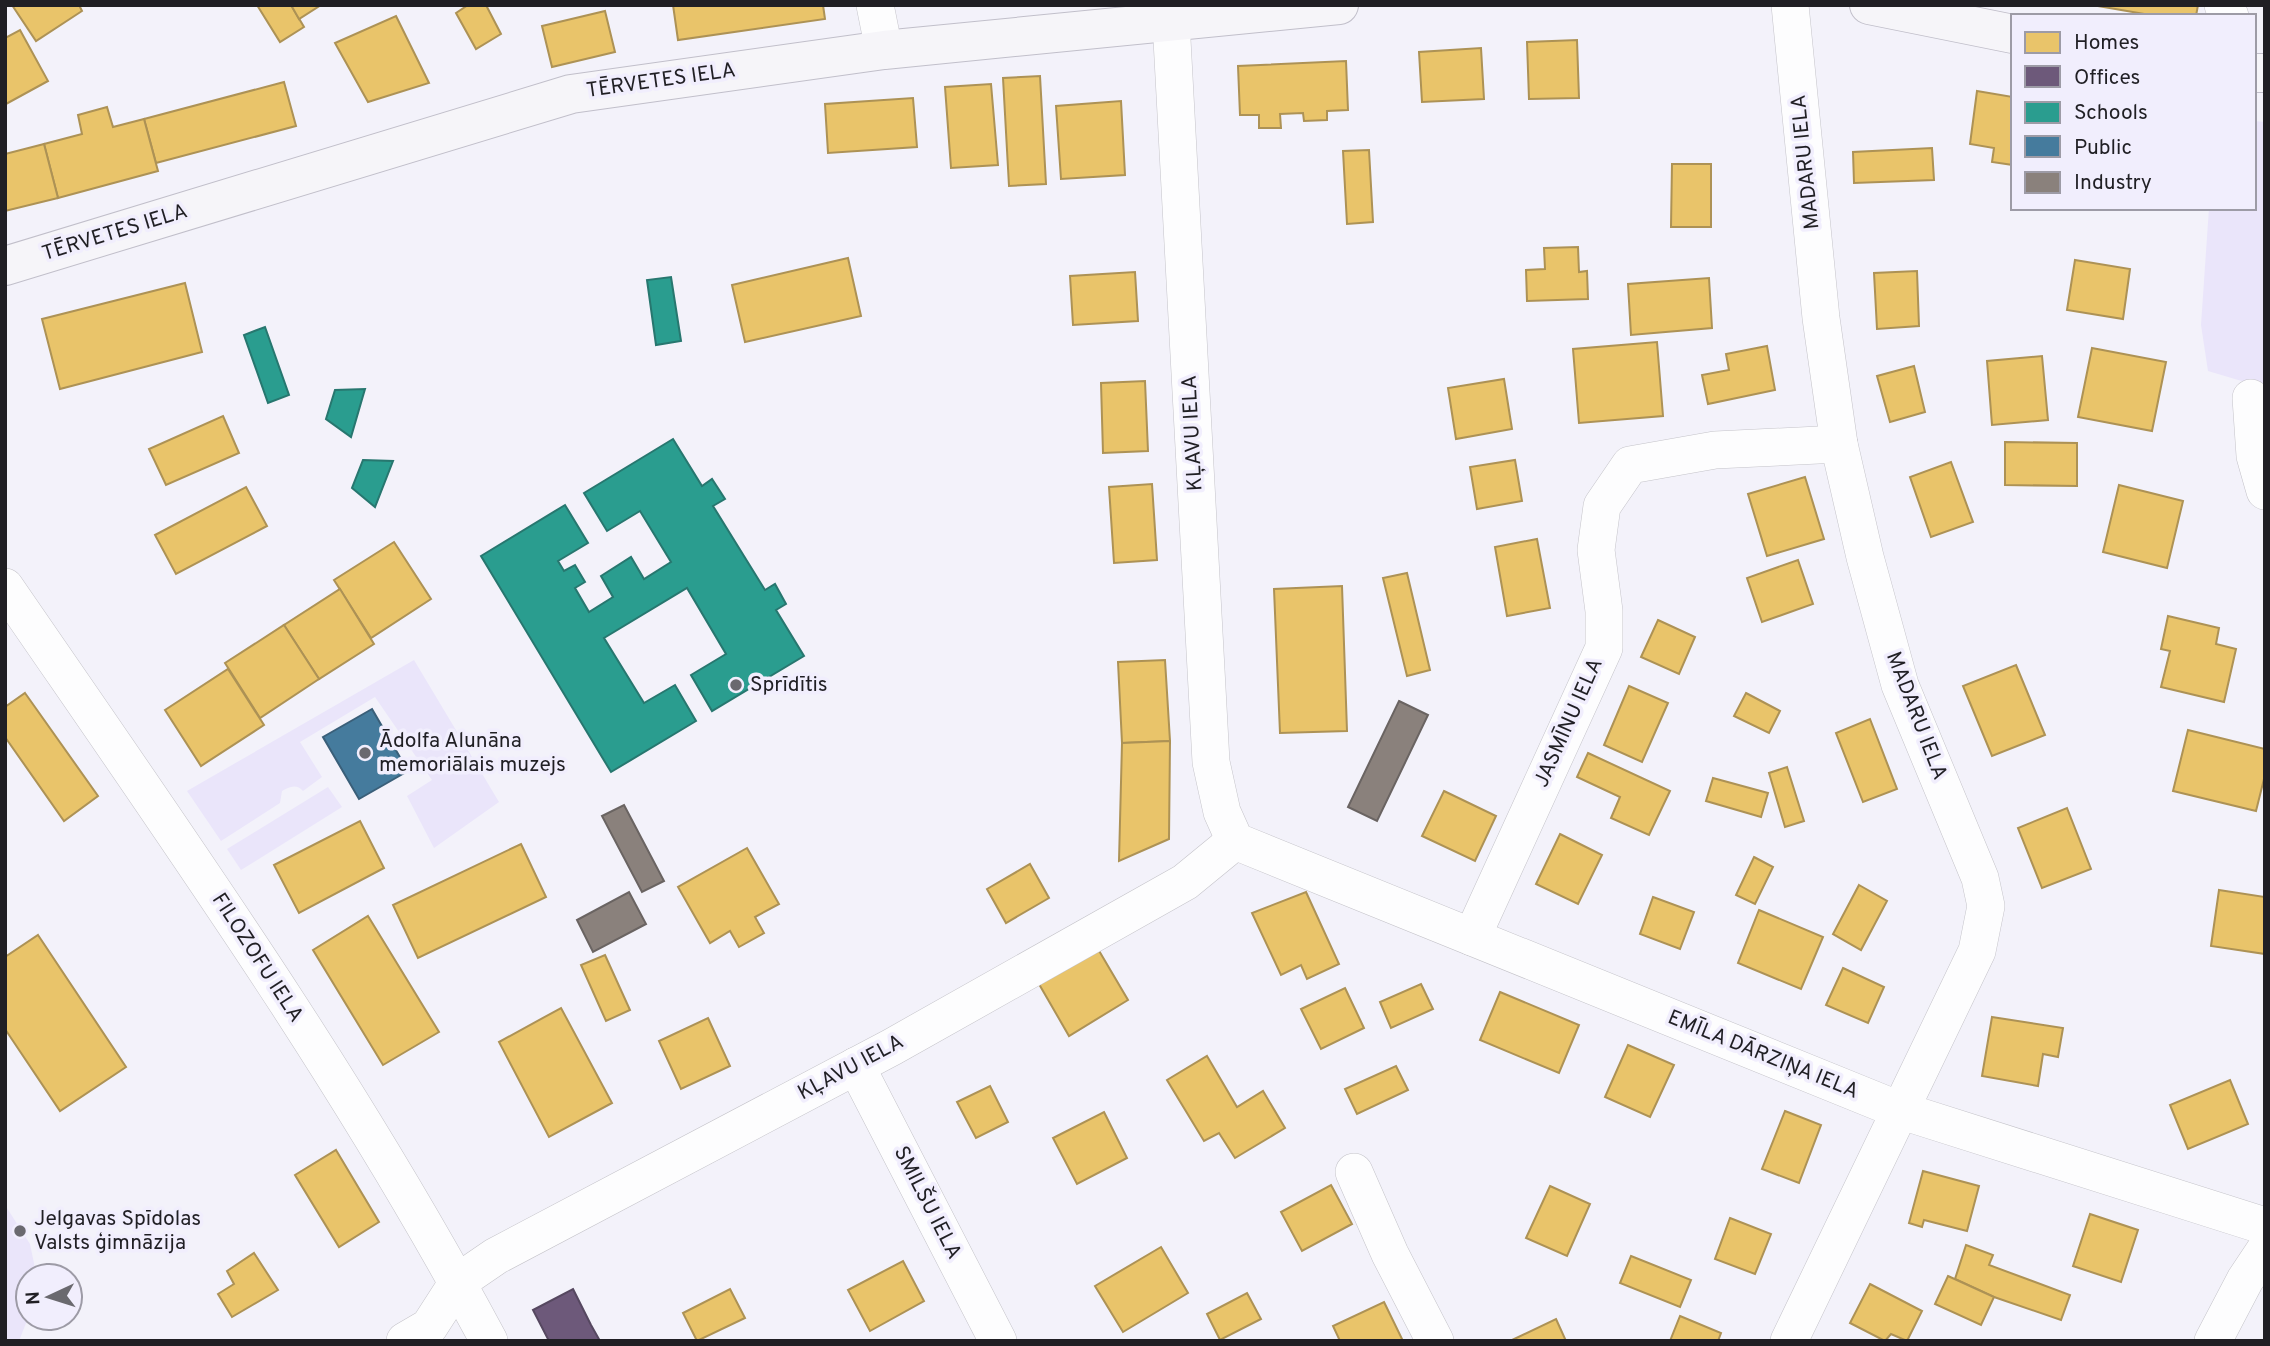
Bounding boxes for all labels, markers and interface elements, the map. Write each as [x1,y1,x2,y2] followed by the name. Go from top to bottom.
[2011,14,2256,210] legend
[2074,30,2139,57] text: Homes
[585,57,737,105] street label: TĒRVETES IELA
[2074,65,2140,92] text: Offices
[1785,93,1827,231] street label: MADARU IELA
[2074,100,2148,127] text: Schools
[2074,135,2132,162] text: Public
[2074,170,2152,197] text: Industry
[39,198,191,268] street label: TĒRVETES IELA
[1176,374,1210,492] street label: KĻAVU IELA
[1879,648,1953,784] street label: MADARU IELA
[1528,654,1610,792] street label: JASMĪNU IELA
[750,672,828,699] place label: Sprīdītis
[728,677,744,693] marker: Sprīdītis
[379,728,566,779] place label: Ādolfa Alunāna memoriālais muzejs
[357,745,373,761] marker: Ādolfa Alunāna memoriālais muzejs
[205,888,309,1028] street label: FILOZOFU IELA
[1664,1004,1862,1106] street label: EMĪLA DĀRZIŅA IELA
[793,1029,909,1107] street label: KĻAVU IELA
[887,1141,968,1264] street label: SMILŠU IELA
[34,1206,201,1257] place label: Jelgavas Spīdolas Valsts ģimnāzija
[12,1223,28,1239] marker: Jelgavas Spīdolas Valsts ģimnāzija
[14,1262,84,1332] north arrow
[22,1290,46,1306] text: N

